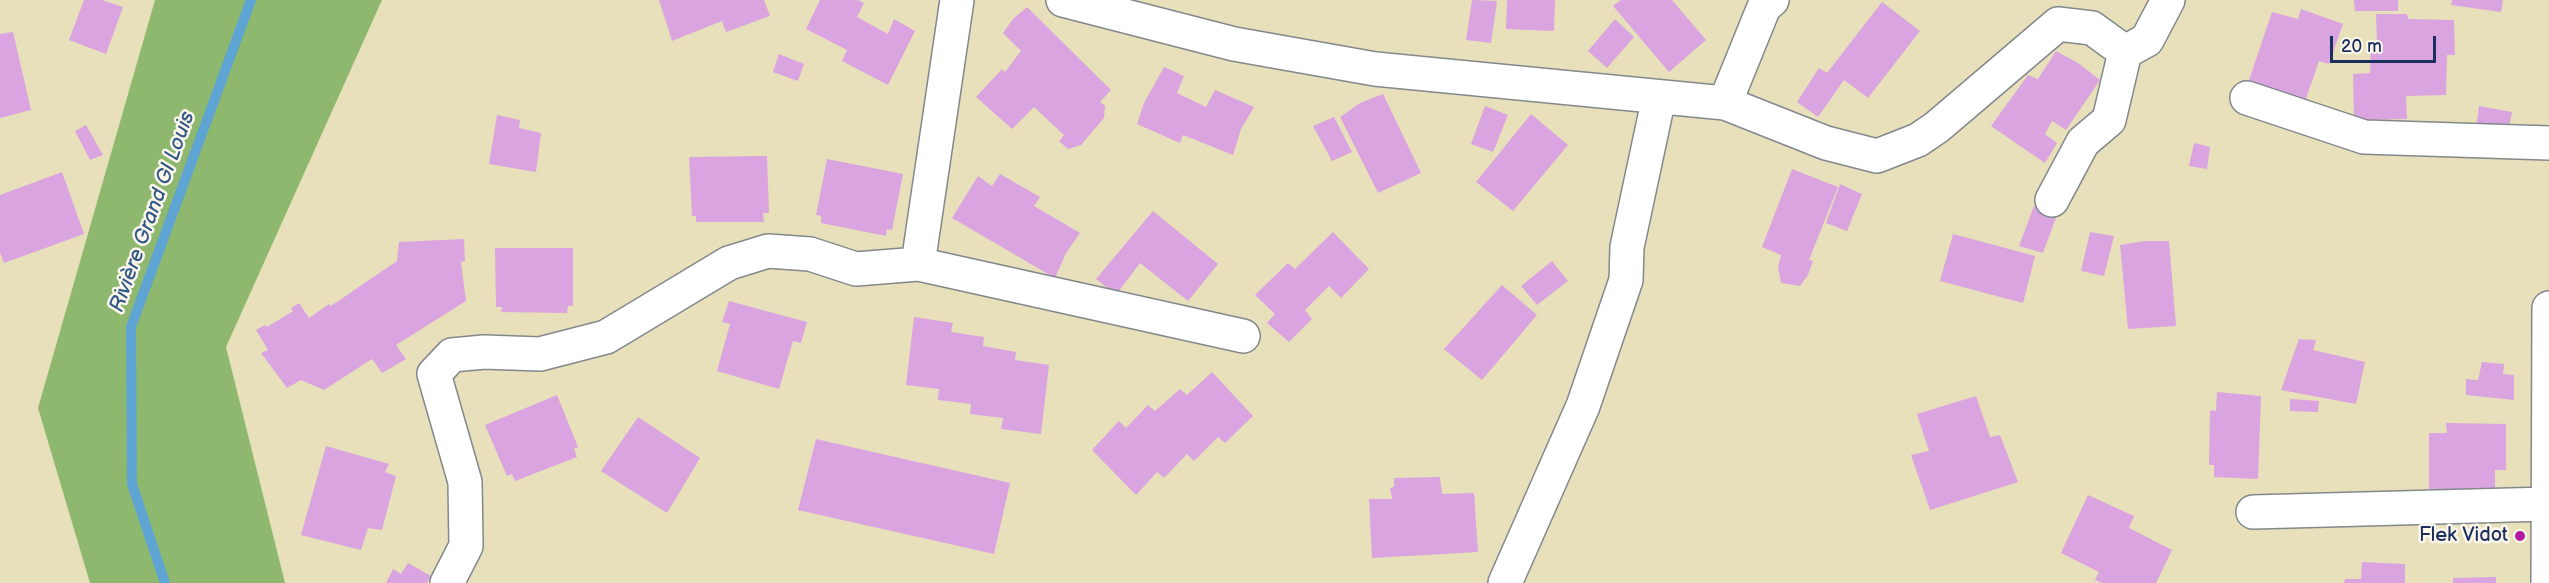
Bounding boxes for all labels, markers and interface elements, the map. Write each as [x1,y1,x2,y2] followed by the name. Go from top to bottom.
[2333,24,2440,62] scale bar
[2341,36,2382,57] text: 20 m
[105,108,201,316] water label: Rivière Grand Gl Louis
[2419,524,2508,548] place label: Flek Vidot
[2513,529,2527,543] marker: Flek Vidot

